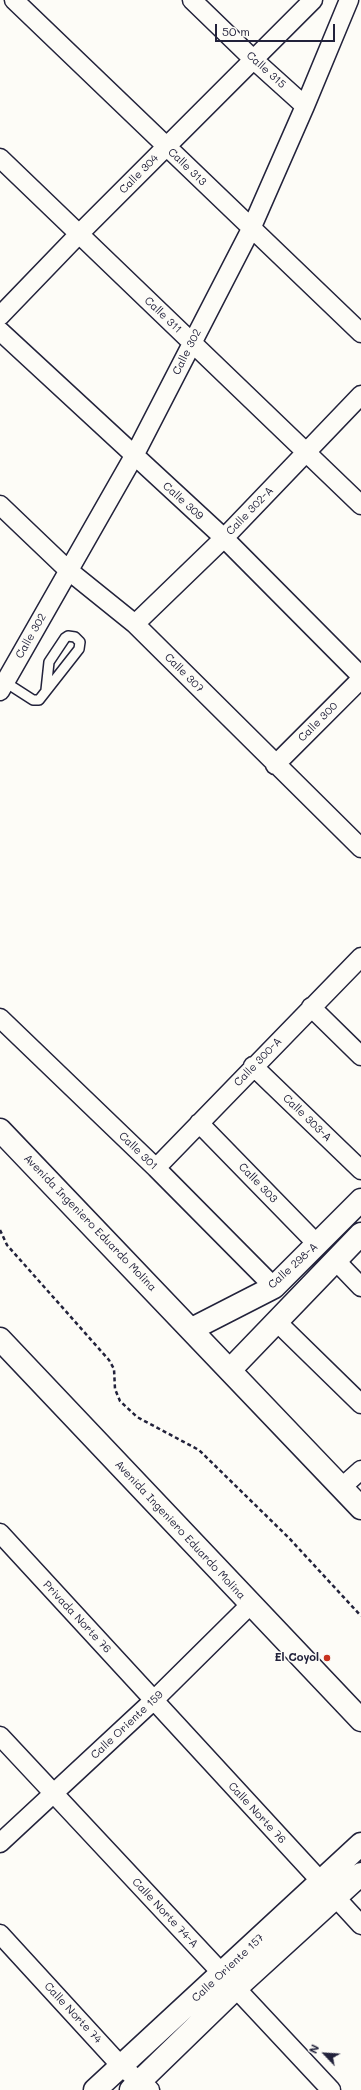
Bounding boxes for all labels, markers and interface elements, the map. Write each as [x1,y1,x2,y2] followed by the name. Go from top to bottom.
[217,16,337,42] scale bar
[222,23,250,39] text: 50 m
[244,49,288,91] street label: Calle 315
[165,145,209,189] street label: Calle 313
[117,152,161,196] street label: Calle 304
[142,294,184,336] street label: Calle 311
[170,327,204,377] street label: Calle 302
[160,479,206,523] street label: Calle 309
[224,484,276,538] street label: Calle 302-A
[13,611,49,661] street label: Calle 302
[162,651,206,695] street label: Calle 307
[295,699,341,745] street label: Calle 300
[231,1035,285,1089] street label: Calle 300-A
[280,1092,334,1144] street label: Calle 303-A
[116,1129,160,1173] street label: Calle 301
[21,1152,159,1294] street label: Avenida Ingeniero Eduardo Molina
[236,1160,280,1206] street label: Calle 303
[266,1240,320,1292] street label: Calle 298-A
[112,1458,248,1602] street label: Avenida Ingeniero Eduardo Molina
[40,1578,114,1656] street label: Privada Norte 76
[275,1651,319,1665] place label: El Coyol
[322,1653,332,1663] marker: El Coyol
[88,1688,166,1762] street label: Calle Oriente 159
[225,1780,289,1846] street label: Calle Norte 76
[129,1875,201,1951] street label: Calle Norte 74-A
[189,1931,267,2005] street label: Calle Oriente 157
[41,1980,105,2046] street label: Calle Norte 74
[305,2034,345,2074] north arrow
[305,2042,322,2056] text: N

